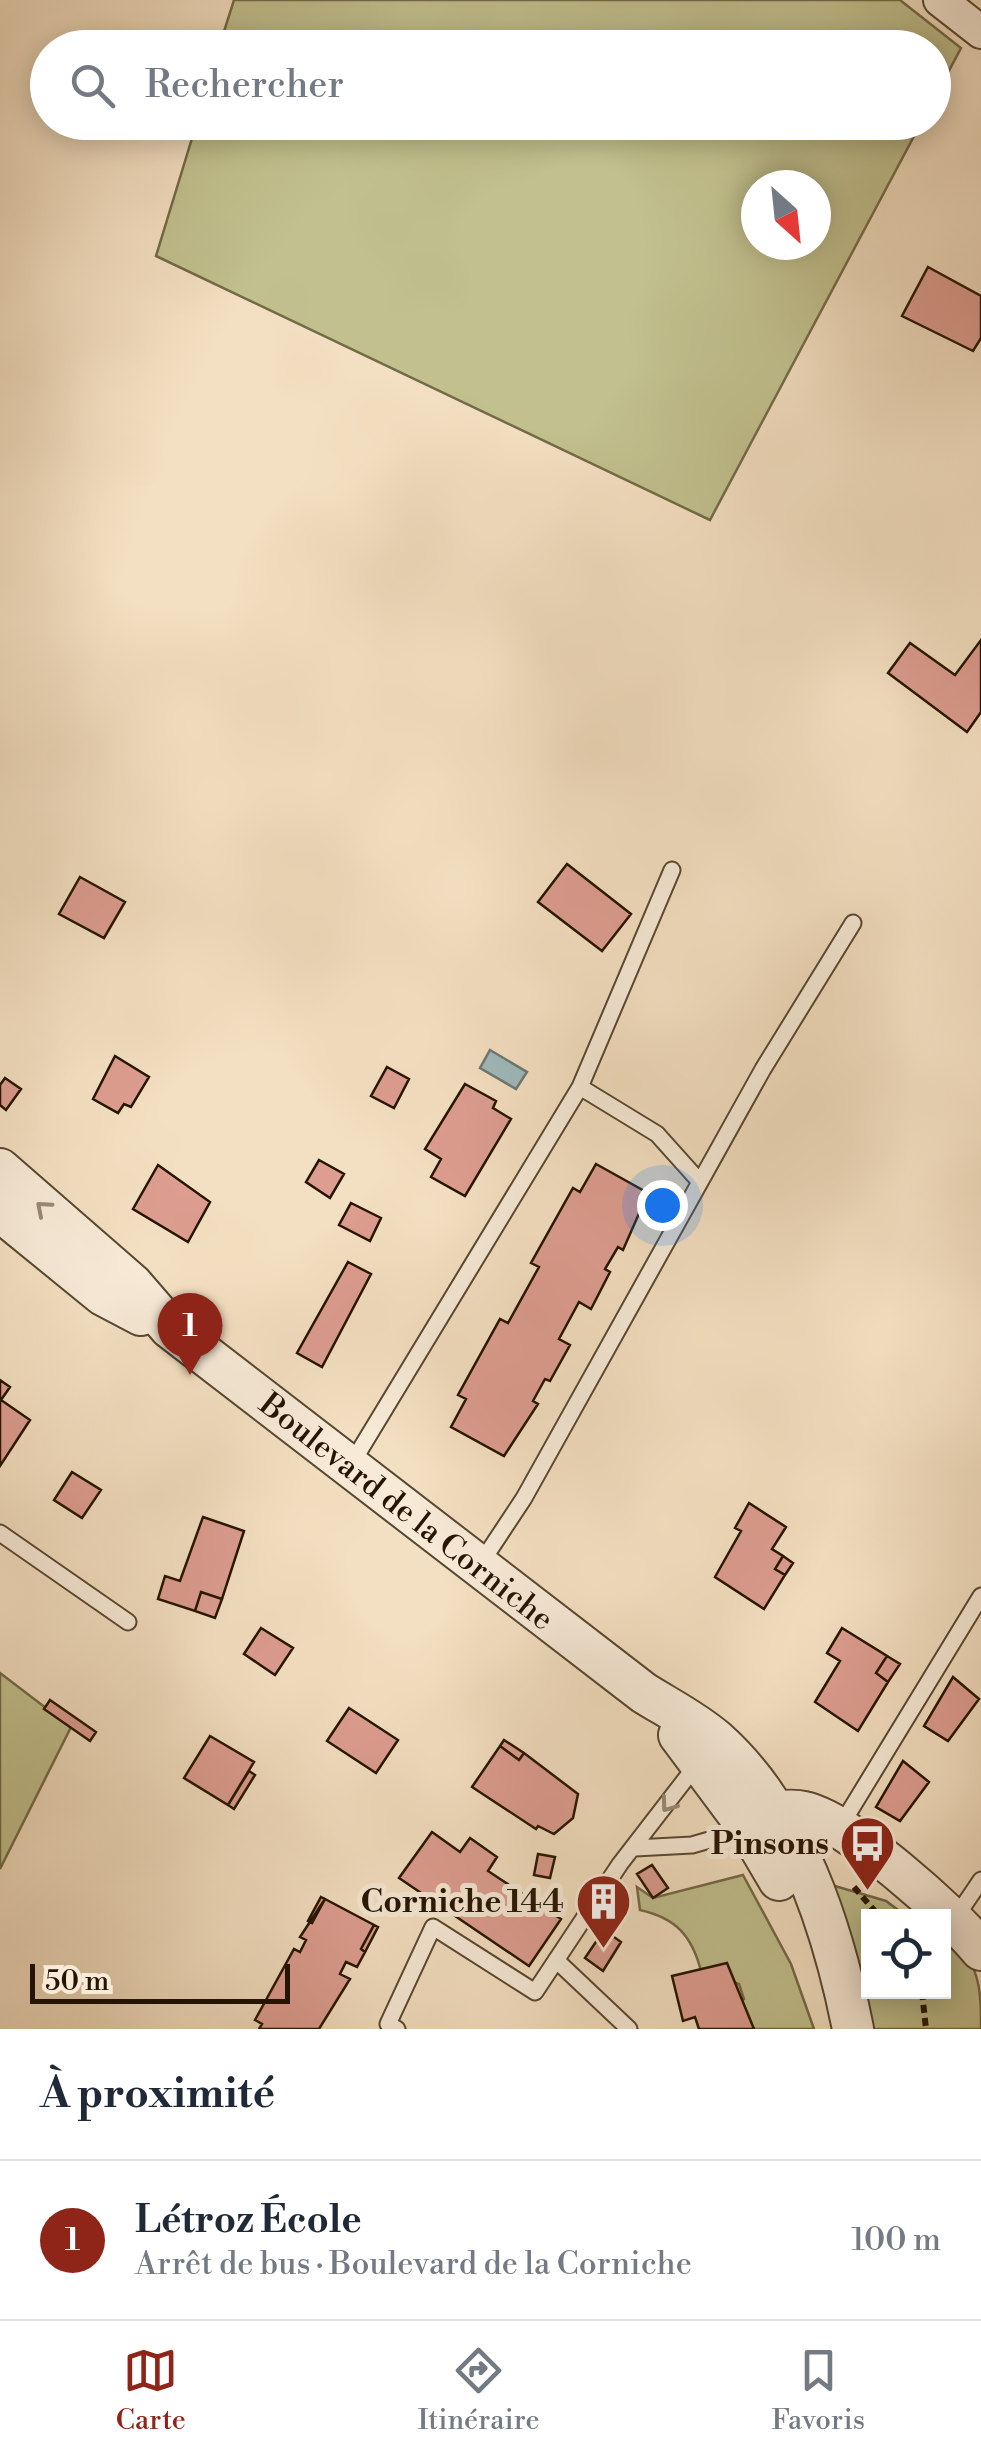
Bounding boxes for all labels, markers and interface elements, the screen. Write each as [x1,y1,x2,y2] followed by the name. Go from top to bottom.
[30,30,951,140] search box
[65,58,120,113] icon: search
[145,62,344,109] text: Rechercher
[741,170,831,260] north arrow
[637,1180,688,1231] your location
[36,1202,54,1220] one-way arrow
[158,1292,222,1375] pin: 1
[250,1384,562,1639] street label: Boulevard de la Corniche
[662,1794,679,1812] one-way arrow
[838,1813,898,1892] bus stop icon: Pinsons
[711,1824,829,1864] place label: Pinsons
[573,1871,633,1950] building icon: Corniche 144
[361,1882,564,1922] place label: Corniche 144
[861,1909,951,1999] map controls
[861,1909,951,1999] button: locate
[30,1959,290,2004] scale bar
[45,1964,109,1999] text: 50 m
[40,2068,275,2121] text: À proximité
[135,2197,362,2244] text: Létroz École
[65,2220,80,2260] text: 1
[851,2220,941,2260] text: 100 m
[135,2244,692,2284] text: Arrêt de bus · Boulevard de la Corniche
[116,2343,186,2438] tab: Carte
[418,2343,540,2438] tab: Itinéraire
[771,2343,865,2438] tab: Favoris

